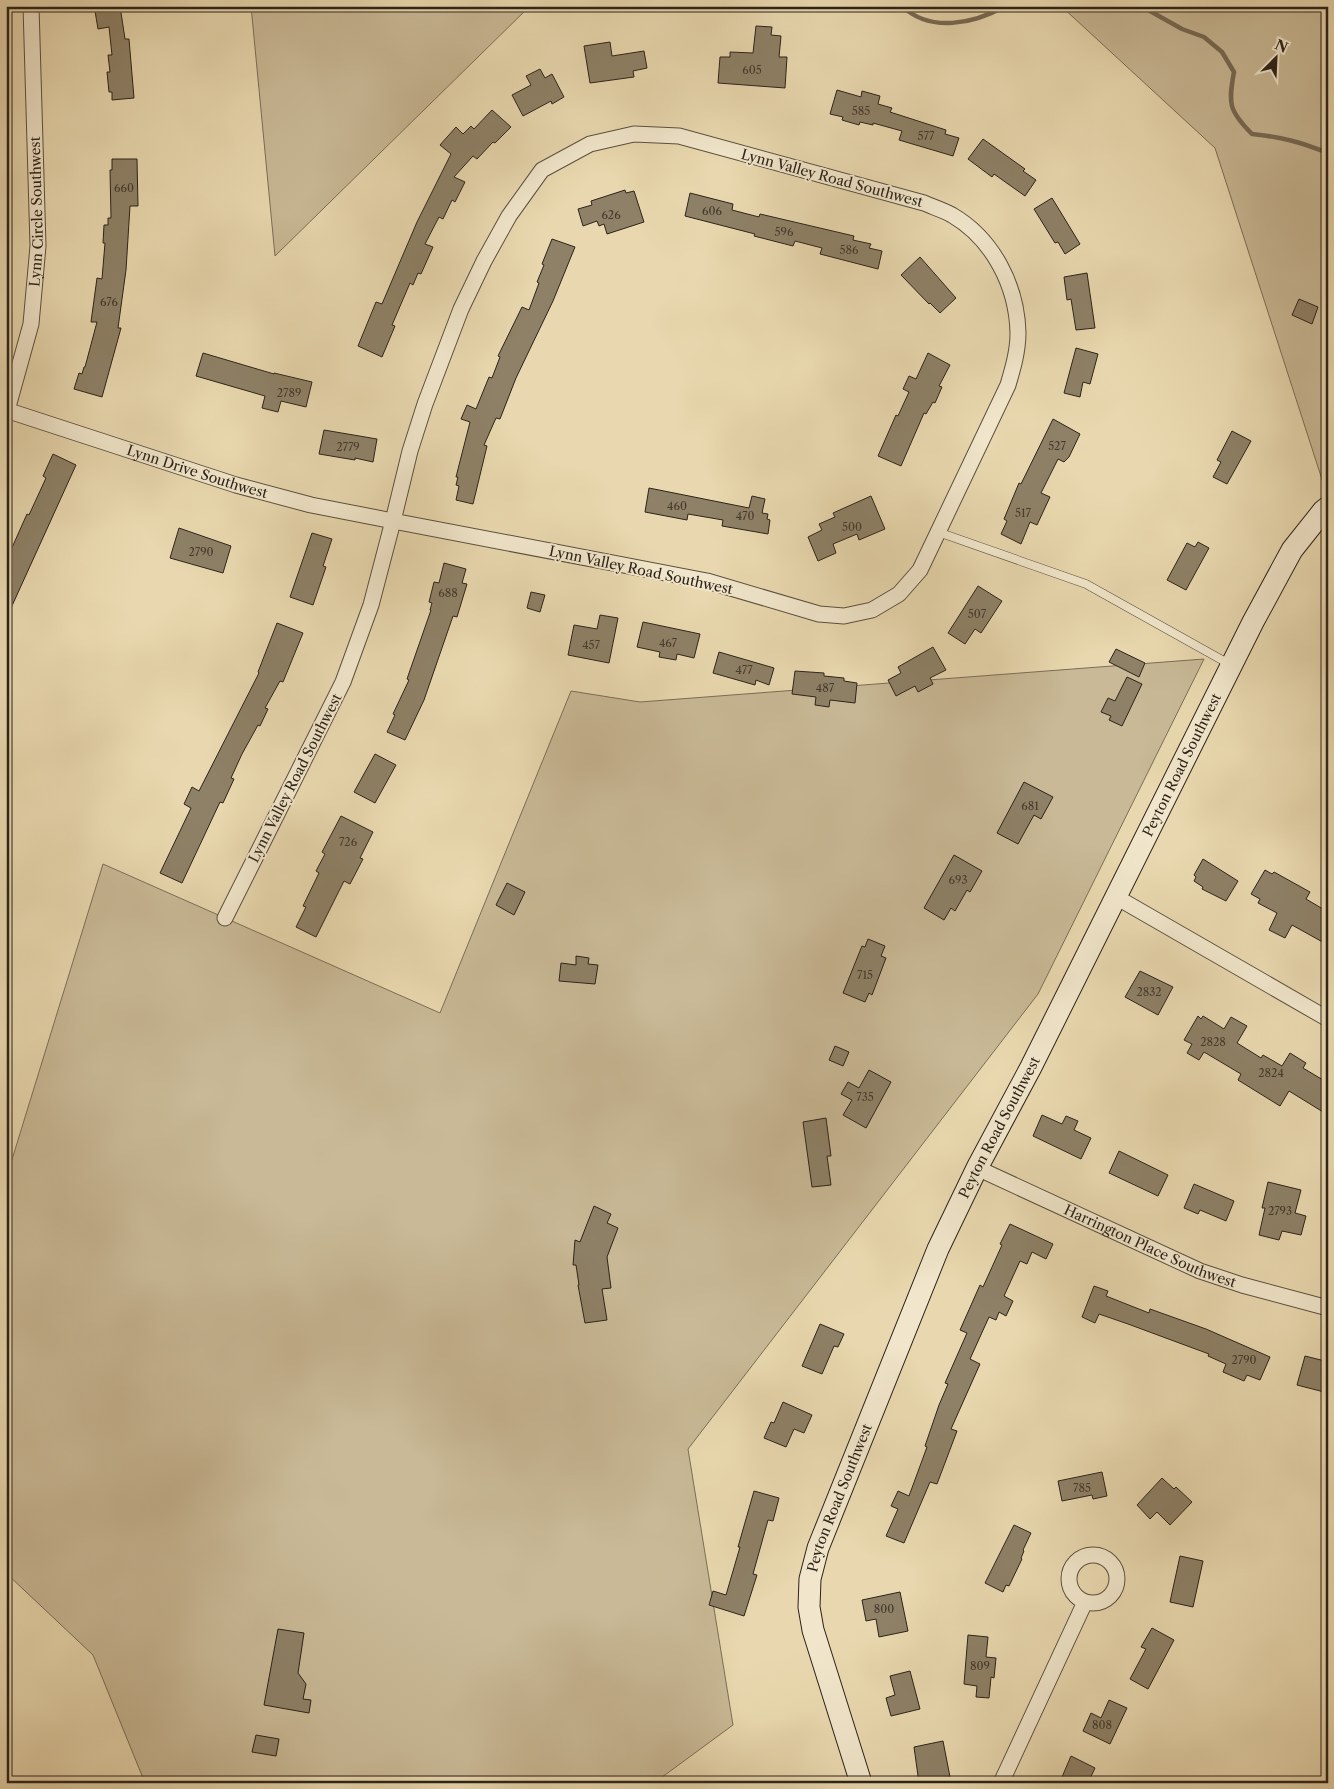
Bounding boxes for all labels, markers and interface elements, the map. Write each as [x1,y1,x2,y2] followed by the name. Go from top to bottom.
[1252,32,1302,82] north arrow
[1272,35,1291,57] text: N
[742,63,762,77] house number: 605
[852,104,870,118] house number: 585
[918,129,935,143] house number: 577
[25,136,47,288] street label: Lynn Circle Southwest
[739,145,925,211] street label: Lynn Valley Road Southwest
[114,181,134,195] house number: 660
[702,204,722,218] house number: 606
[601,208,621,222] house number: 626
[775,225,794,239] house number: 596
[840,243,859,257] house number: 586
[100,295,119,309] house number: 676
[277,386,301,400] house number: 2789
[1048,439,1066,453] house number: 527
[336,440,360,454] house number: 2779
[125,441,270,502] street label: Lynn Drive Southwest
[667,499,687,513] house number: 460
[1015,506,1032,520] house number: 517
[736,509,754,523] house number: 470
[842,520,862,534] house number: 500
[547,542,735,598] street label: Lynn Valley Road Southwest
[188,545,214,559] house number: 2790
[438,586,458,600] house number: 688
[968,607,987,621] house number: 507
[659,636,678,650] house number: 467
[582,638,600,652] house number: 457
[735,663,753,677] house number: 477
[816,681,835,695] house number: 487
[244,690,346,866] street label: Lynn Valley Road Southwest
[1138,690,1225,839] street label: Peyton Road Southwest
[1021,799,1039,813] house number: 681
[339,835,358,849] house number: 726
[949,873,967,887] house number: 693
[857,968,873,982] house number: 715
[1136,985,1162,999] house number: 2832
[1200,1035,1226,1049] house number: 2828
[955,1054,1044,1201] street label: Peyton Road Southwest
[1258,1066,1284,1080] house number: 2824
[856,1090,874,1104] house number: 735
[1061,1200,1238,1291] street label: Harrington Place Southwest
[1268,1204,1292,1218] house number: 2793
[1231,1353,1257,1367] house number: 2790
[803,1421,876,1574] street label: Peyton Road Southwest
[1073,1481,1091,1495] house number: 785
[874,1602,894,1616] house number: 800
[970,1659,990,1673] house number: 809
[1092,1718,1112,1732] house number: 808

